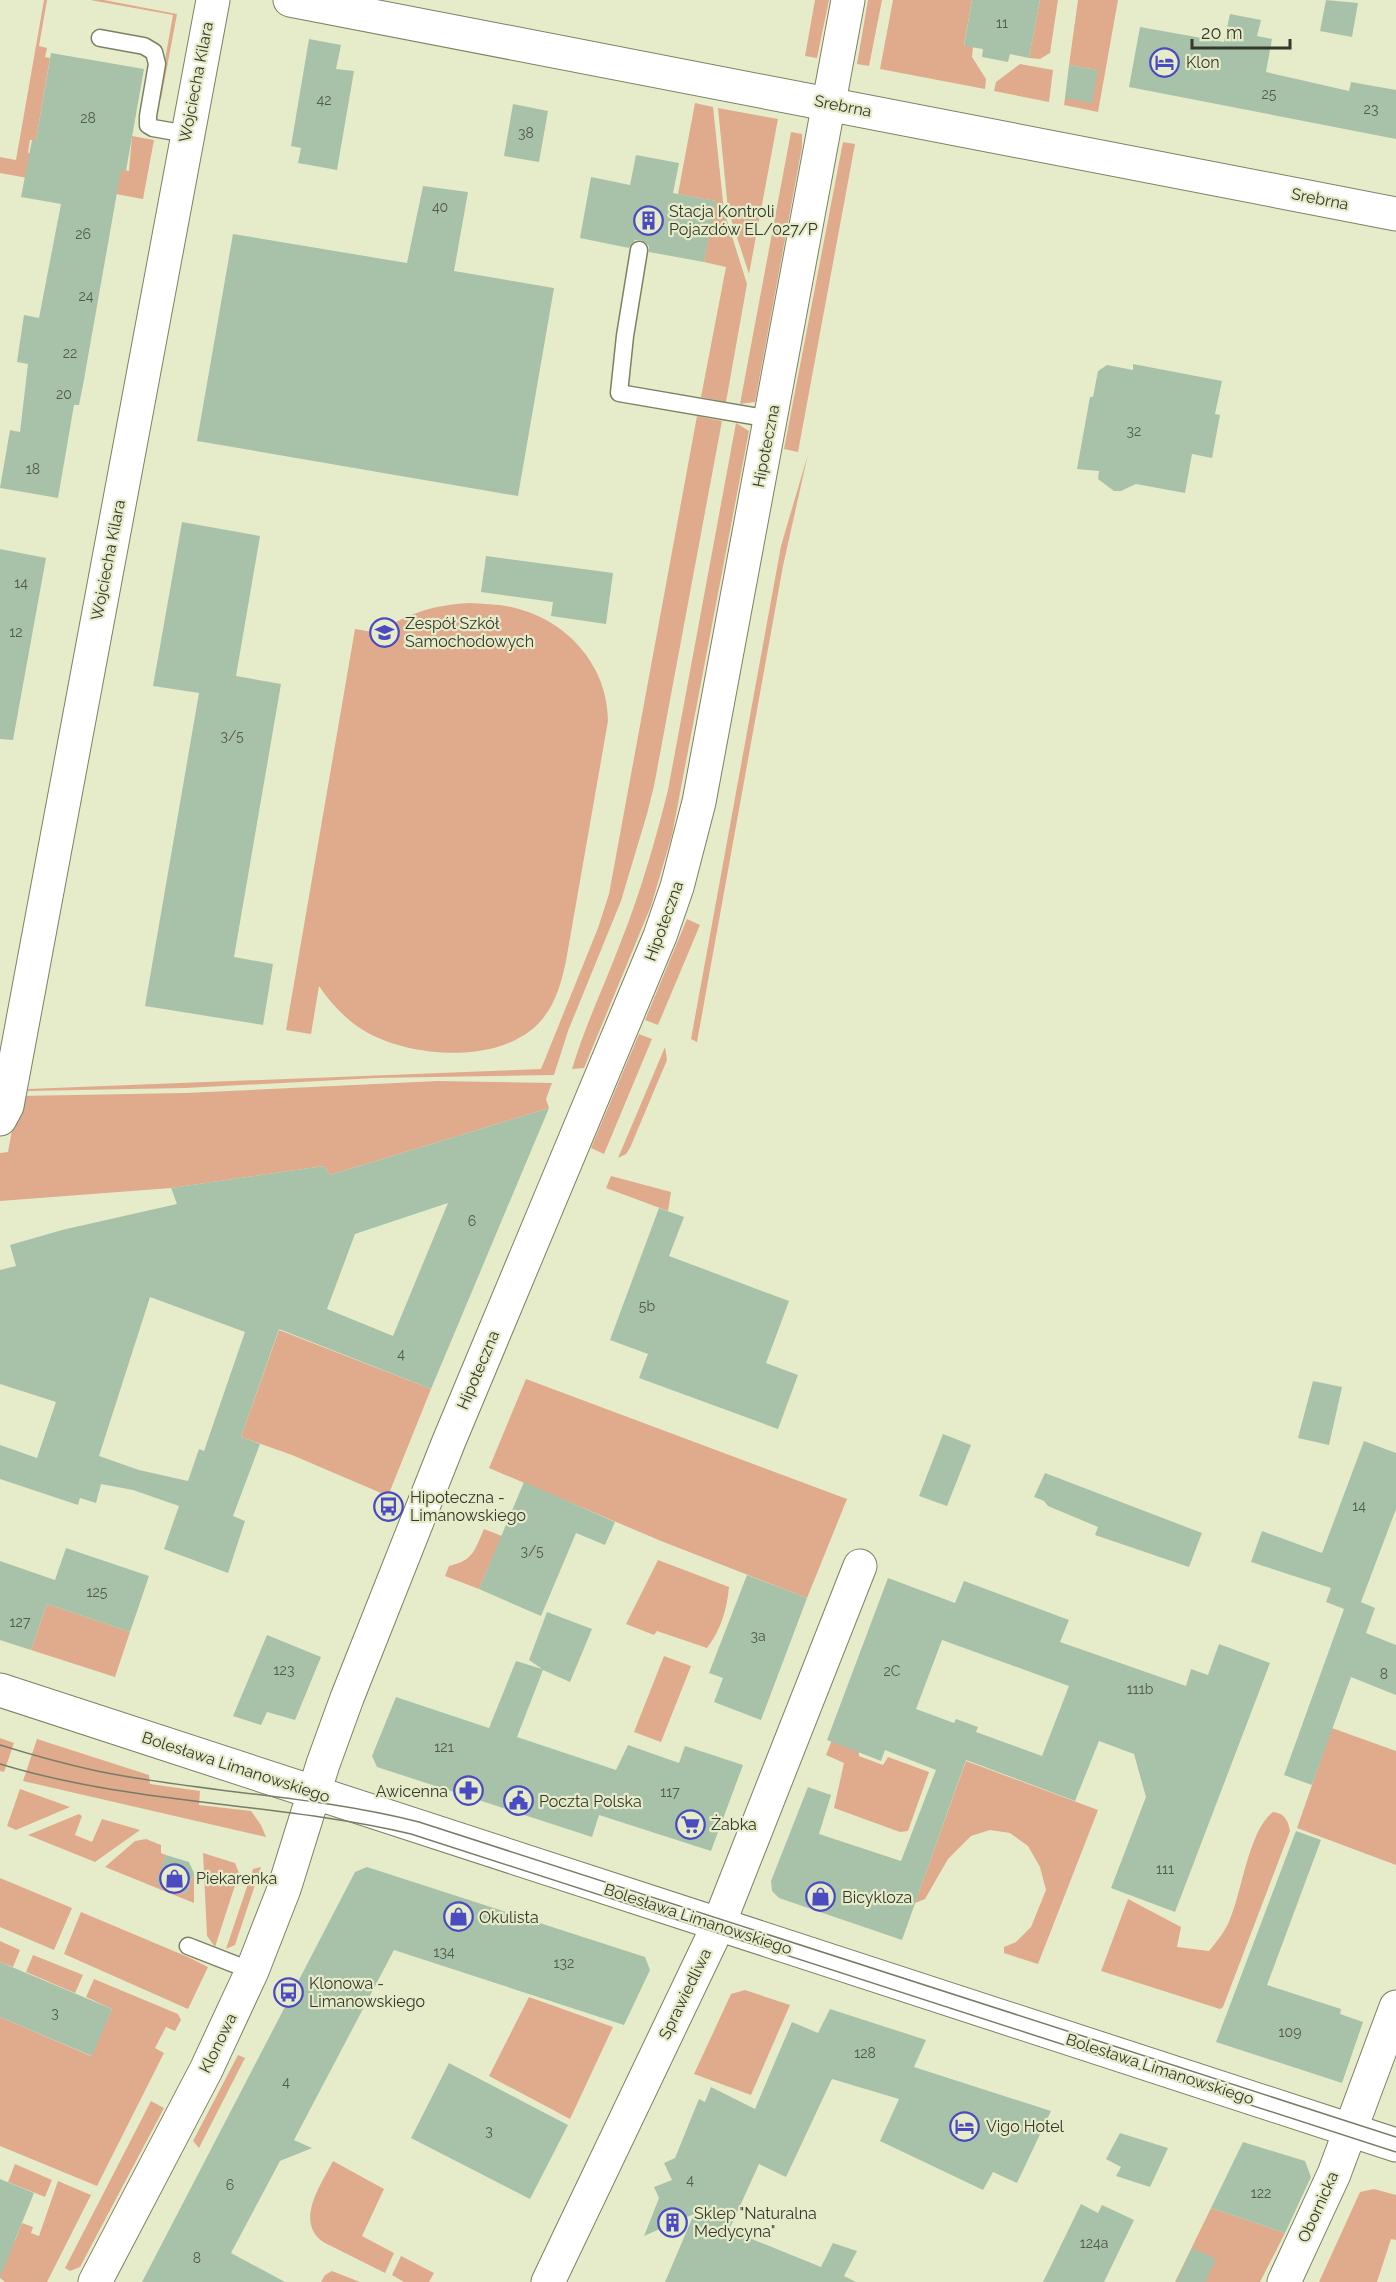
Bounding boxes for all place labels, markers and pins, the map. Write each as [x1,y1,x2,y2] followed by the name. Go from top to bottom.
[1149,46,1181,78] hotel icon: Klon
[1186,53,1220,72] place label: Klon
[669,202,818,239] place label: Stacja Kontroli Pojazdów EL/027/P
[632,204,664,236] building icon: Stacja Kontroli Pojazdów EL/027/P
[405,614,534,651] place label: Zespół Szkół Samochodowych
[368,616,400,648] school or university icon: Zespół Szkół Samochodowych
[410,1488,526,1525] place label: Hipoteczna - Limanowskiego
[373,1490,405,1522] bus stop icon: Hipoteczna - Limanowskiego
[453,1775,485,1807] pharmacy icon: Awicenna
[376,1782,448,1801] place label: Awicenna
[502,1785,534,1817] public building icon: Poczta Polska
[539,1792,642,1811] place label: Poczta Polska
[674,1808,706,1840] supermarket icon: Żabka
[711,1814,757,1834] place label: Żabka
[159,1862,191,1894] shop icon: Piekarenka
[196,1869,277,1888] place label: Piekarenka
[805,1881,837,1913] shop icon: Bicykloza
[842,1888,912,1907] place label: Bicykloza
[442,1901,474,1933] shop icon: Okulista
[479,1908,539,1927] place label: Okulista
[309,1974,425,2011] place label: Klonowa - Limanowskiego
[272,1976,304,2008] bus stop icon: Klonowa - Limanowskiego
[949,2110,981,2142] hotel icon: Vigo Hotel
[986,2117,1065,2136] place label: Vigo Hotel
[694,2204,817,2241] place label: Sklep "Naturalna Medycyna"
[657,2206,689,2238] building icon: Sklep "Naturalna Medycyna"

